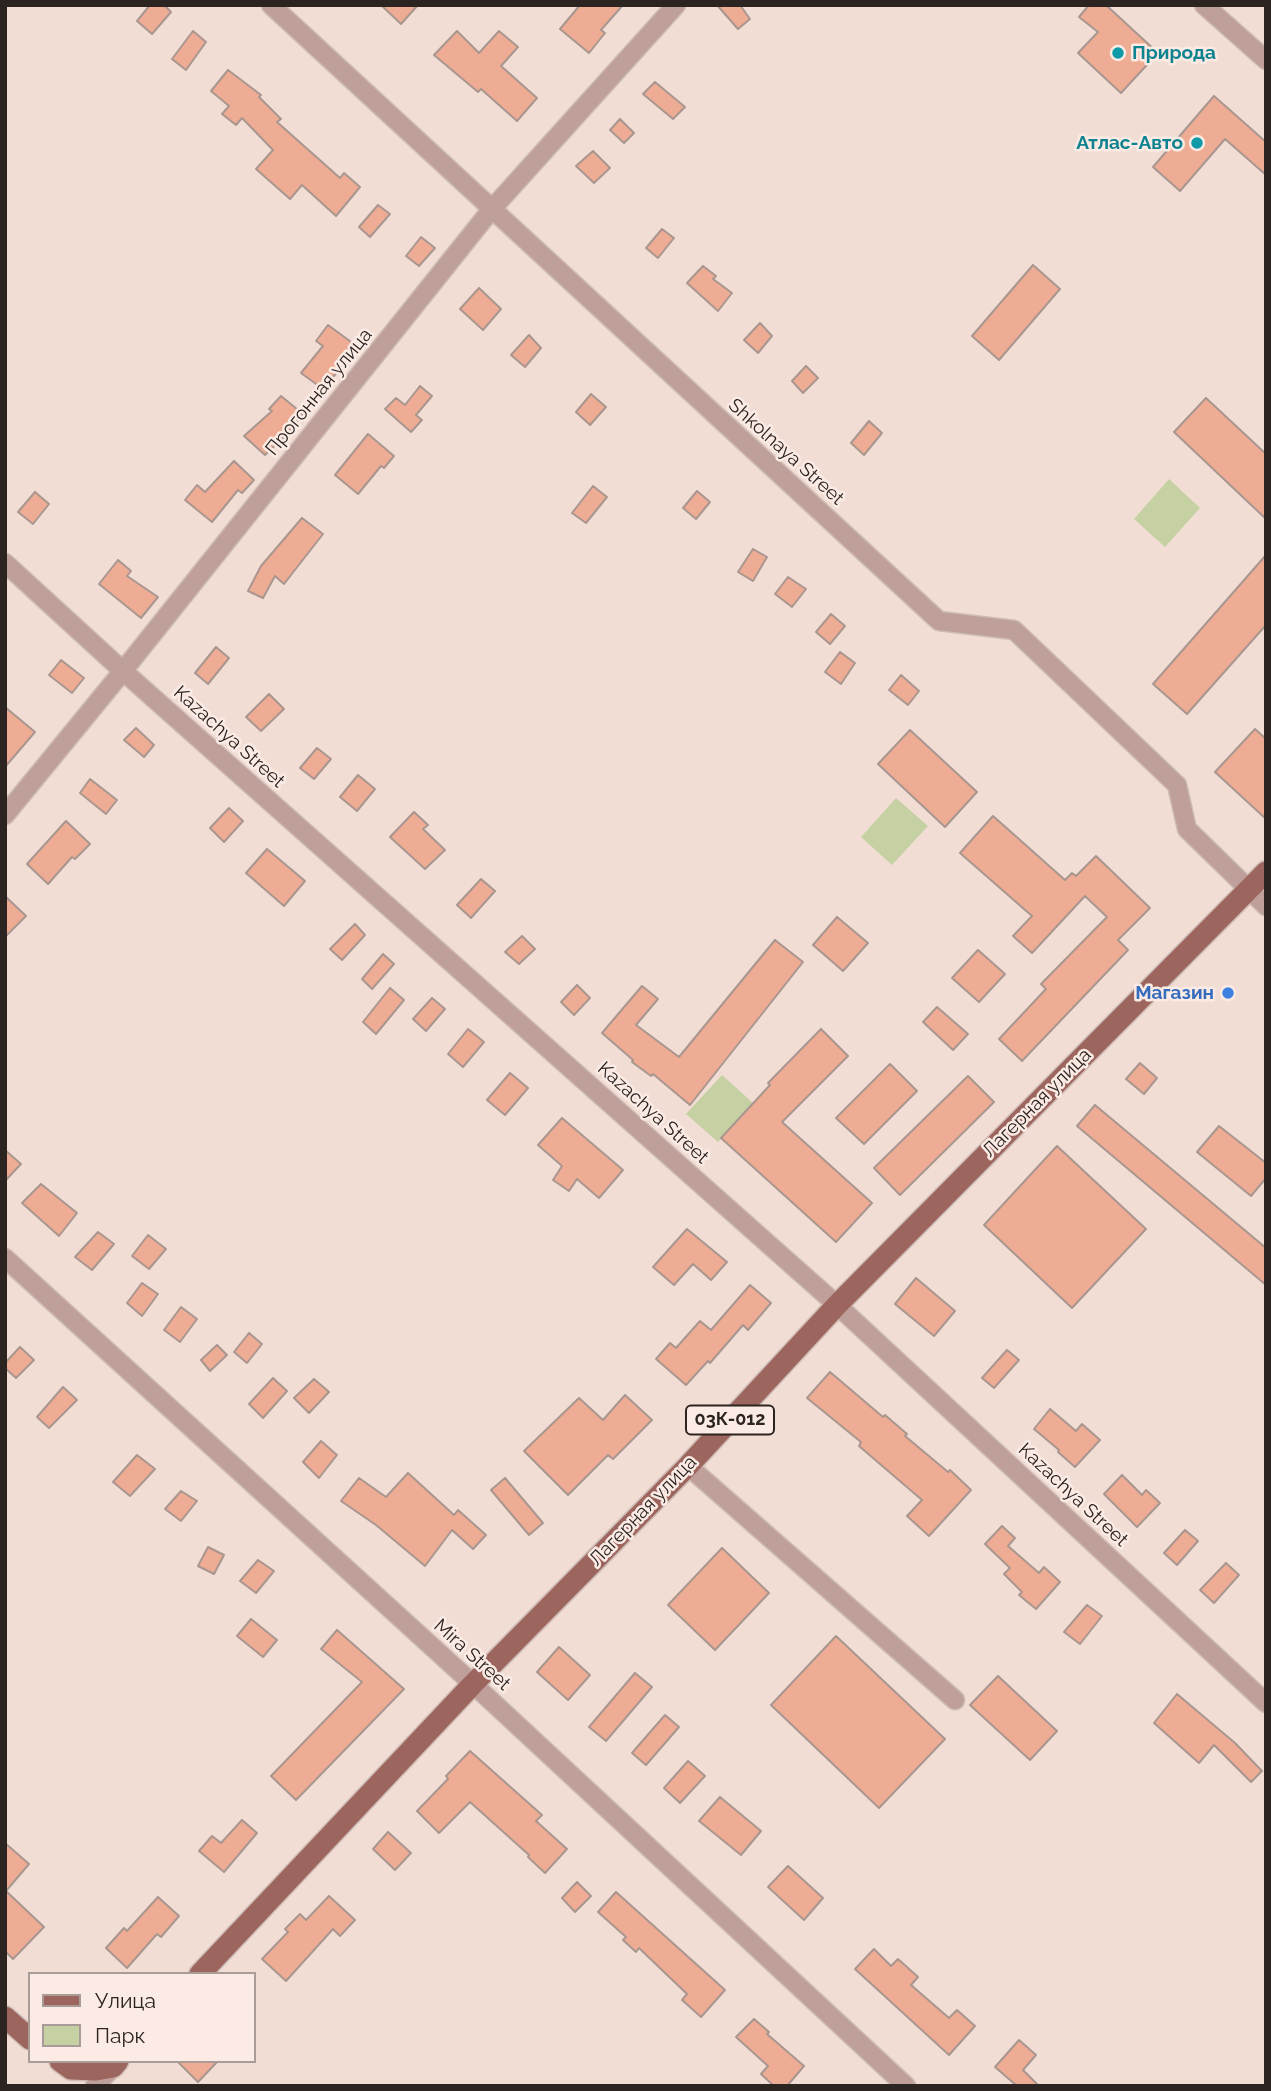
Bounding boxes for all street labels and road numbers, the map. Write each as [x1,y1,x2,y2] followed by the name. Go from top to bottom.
[261,324,377,460] street label: Прогонная улица
[723,394,849,510] street label: Shkolnaya Street
[169,681,289,793] street label: Kazachya Street
[978,1044,1096,1162] street label: Лагерная улица
[593,1057,713,1169] street label: Kazachya Street
[686,1406,774,1434] road number: 03К-012
[1013,1438,1133,1552] street label: Kazachya Street
[585,1451,701,1571] street label: Лагерная улица
[429,1615,515,1695] street label: Mira Street

